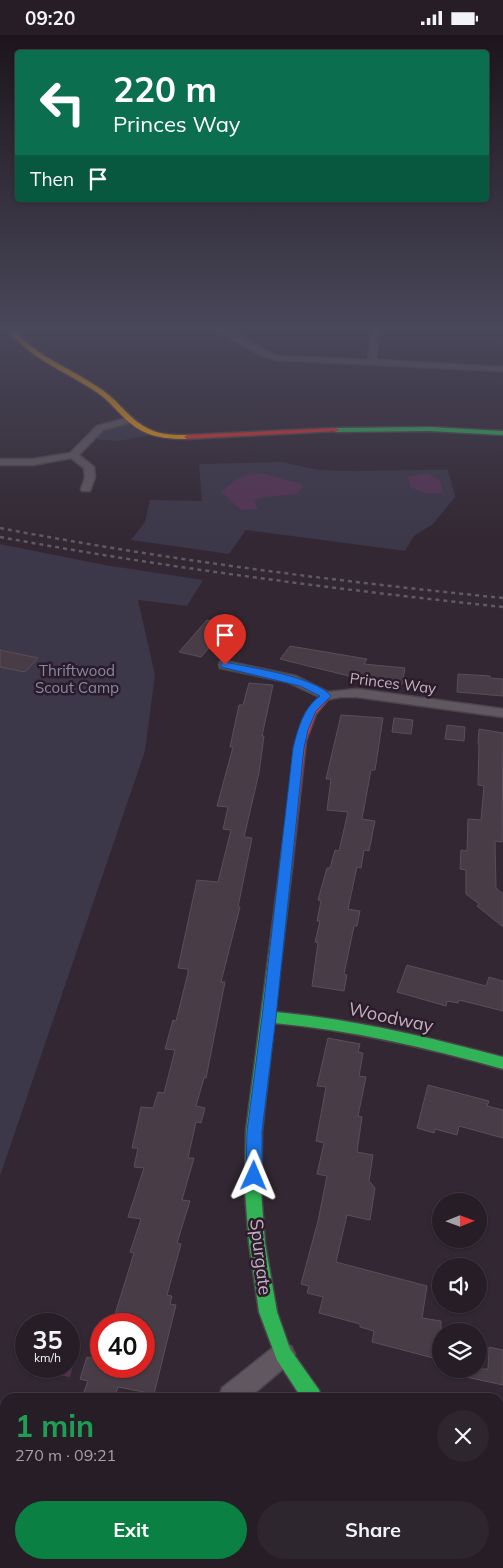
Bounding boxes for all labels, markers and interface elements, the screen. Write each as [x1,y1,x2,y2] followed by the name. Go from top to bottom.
[25,6,75,30] text: 09:20
[113,67,217,111] text: 220 m
[30,70,95,135] icon: left
[113,110,240,138] text: Princes Way
[84,165,112,193] icon: arrive
[30,167,74,191] text: Then
[204,614,246,665] pin
[211,621,239,649] icon: arrive
[35,661,119,697] park label: Thriftwood Scout Camp
[349,668,437,698] street label: Princes Way
[347,997,436,1037] street label: Woodway
[227,1149,279,1201] position arrow
[432,1193,488,1247] north arrow
[432,1193,487,1378] map controls
[245,1218,277,1296] street label: Spurgate
[432,1258,487,1313] button: sound
[90,1313,155,1378] speed limit sign: 40
[432,1323,487,1378] button: layers
[32,1324,63,1355] text: 35
[34,1350,61,1365] text: km/h
[15,1407,94,1445] text: 1 min
[437,1410,489,1462] button: close
[15,1445,116,1465] text: 270 m · 09:21
[15,1501,247,1559] button: Exit
[257,1501,489,1559] button: Share

